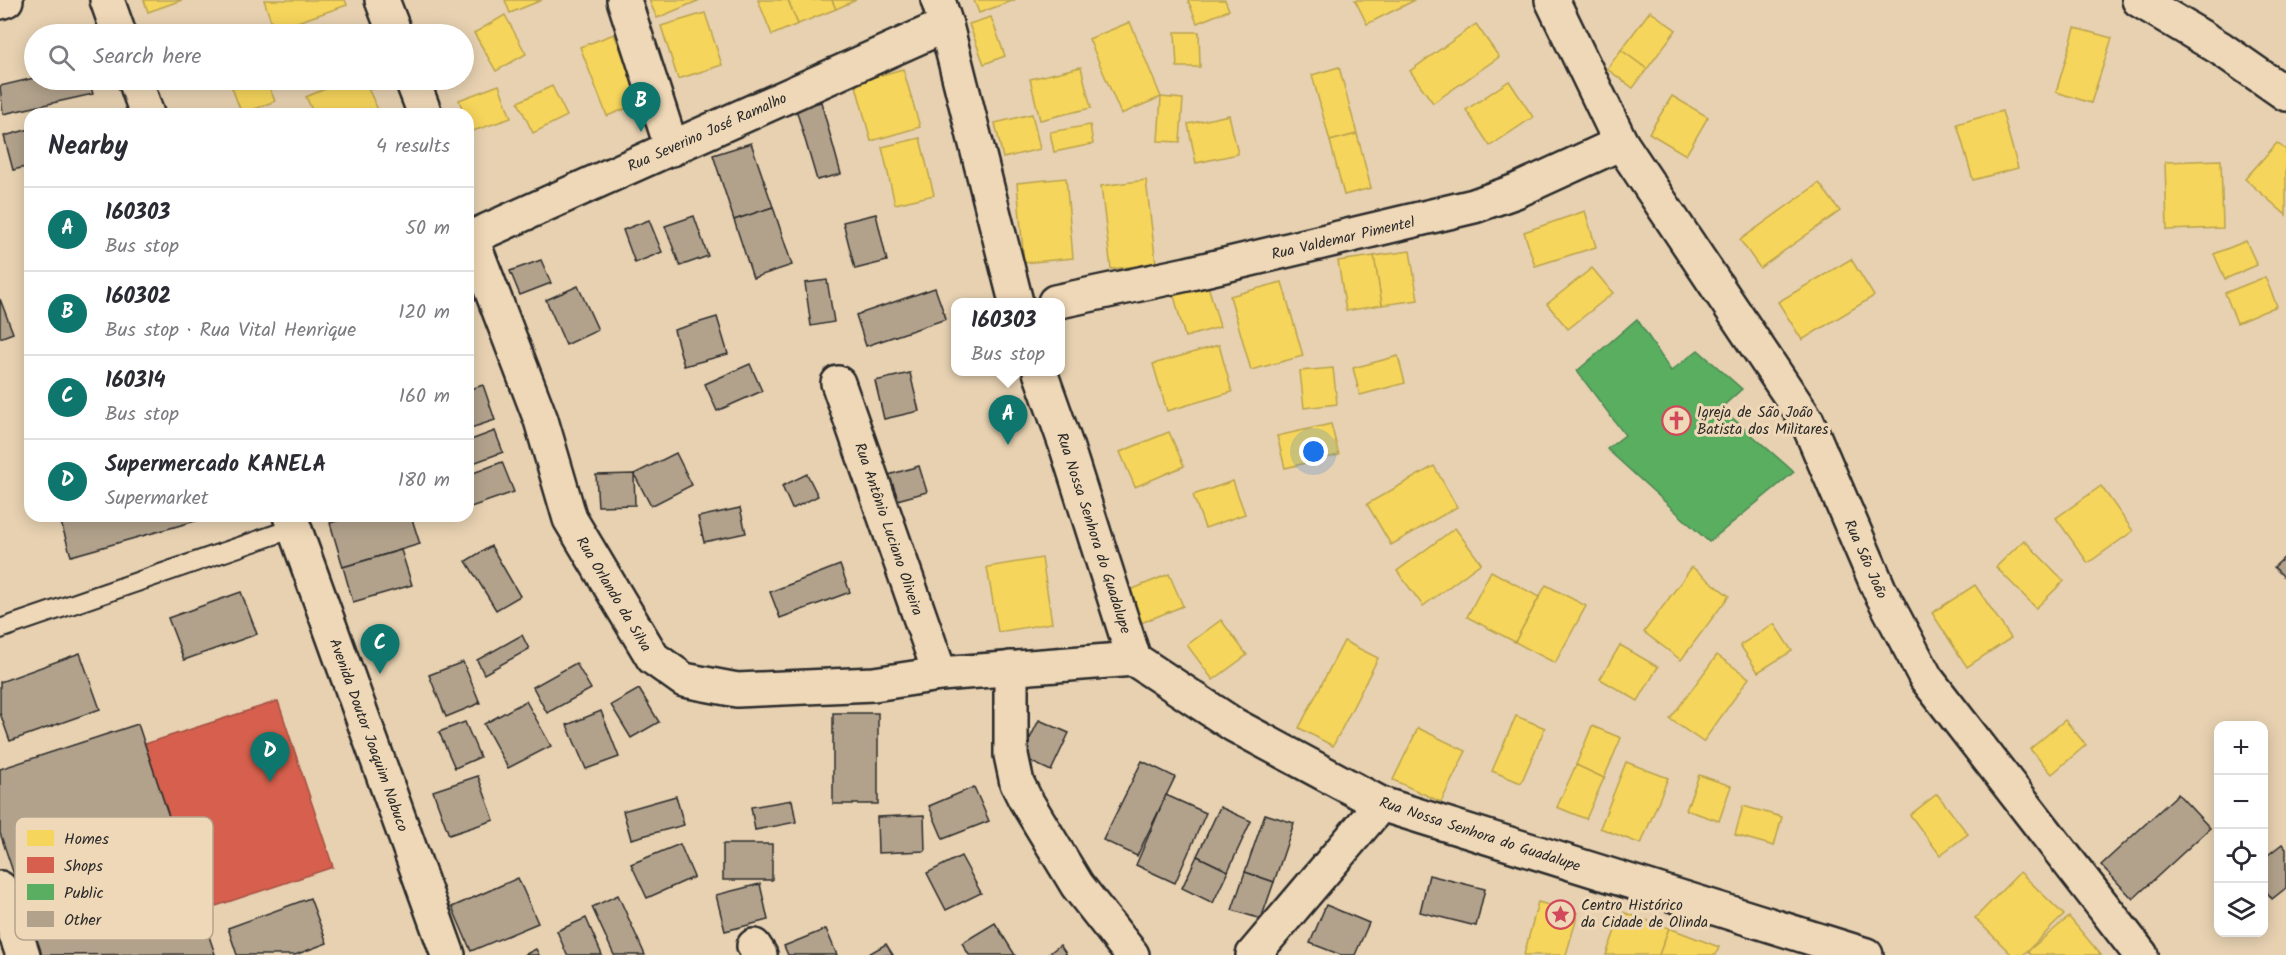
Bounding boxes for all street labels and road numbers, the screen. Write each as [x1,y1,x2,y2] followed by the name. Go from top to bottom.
[624,87,791,179] street label: Rua Severino José Ramalho
[1269,211,1418,267] street label: Rua Valdemar Pimentel
[1049,430,1137,637] street label: Rua Nossa Senhora do Guadalupe
[847,440,929,619] street label: Rua Antônio Luciano Oliveira
[1837,516,1893,603] street label: Rua São João
[569,532,657,657] street label: Rua Orlando da Silva
[322,635,414,835] street label: Avenida Doutor Joaquim Nabuco
[1376,791,1584,879] street label: Rua Nossa Senhora do Guadalupe

